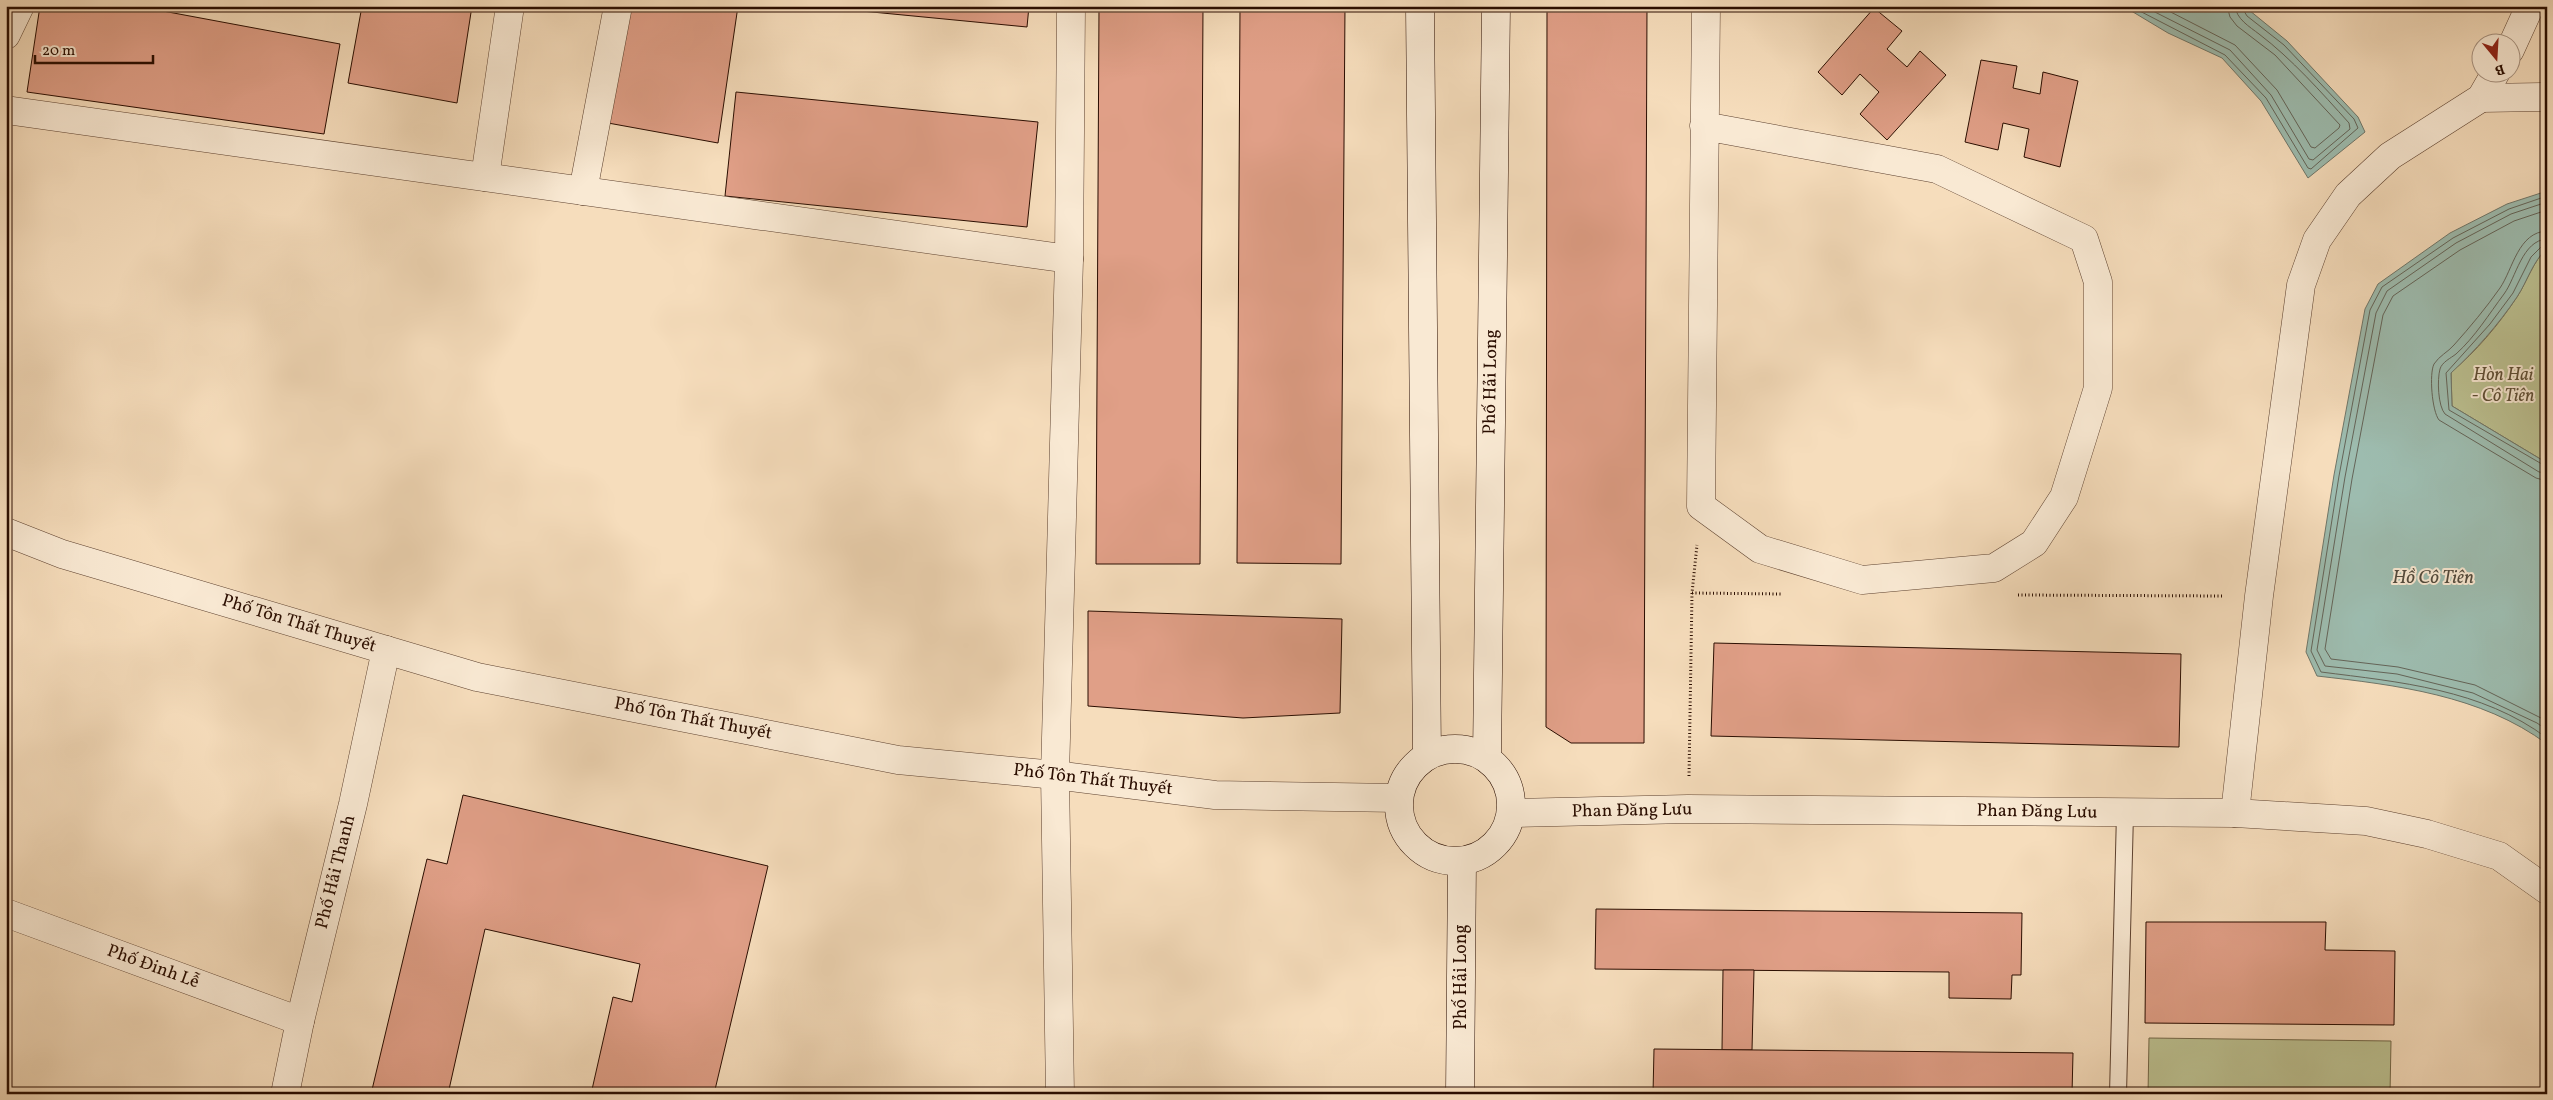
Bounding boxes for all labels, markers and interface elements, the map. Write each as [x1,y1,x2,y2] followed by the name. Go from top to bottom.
[35,32,152,64] scale bar
[2470,32,2520,82] north arrow
[42,41,75,62] text: 20 m
[2492,58,2507,79] text: B
[1478,329,1504,435] street label: Phố Hải Long
[2472,363,2534,409] park label: Hòn Hai - Cô Tiên
[2392,565,2474,591] water label: Hồ Cô Tiên
[219,589,379,659] street label: Phố Tôn Thất Thuyết
[612,691,774,747] street label: Phố Tôn Thất Thuyết
[1012,758,1174,802] street label: Phố Tôn Thất Thuyết
[1571,797,1693,825] street label: Phan Đăng Lưu
[1976,798,2098,826] street label: Phan Đăng Lưu
[310,812,362,932] street label: Phố Hải Thanh
[1449,924,1474,1030] street label: Phố Hải Long
[103,939,203,995] street label: Phố Đinh Lễ

